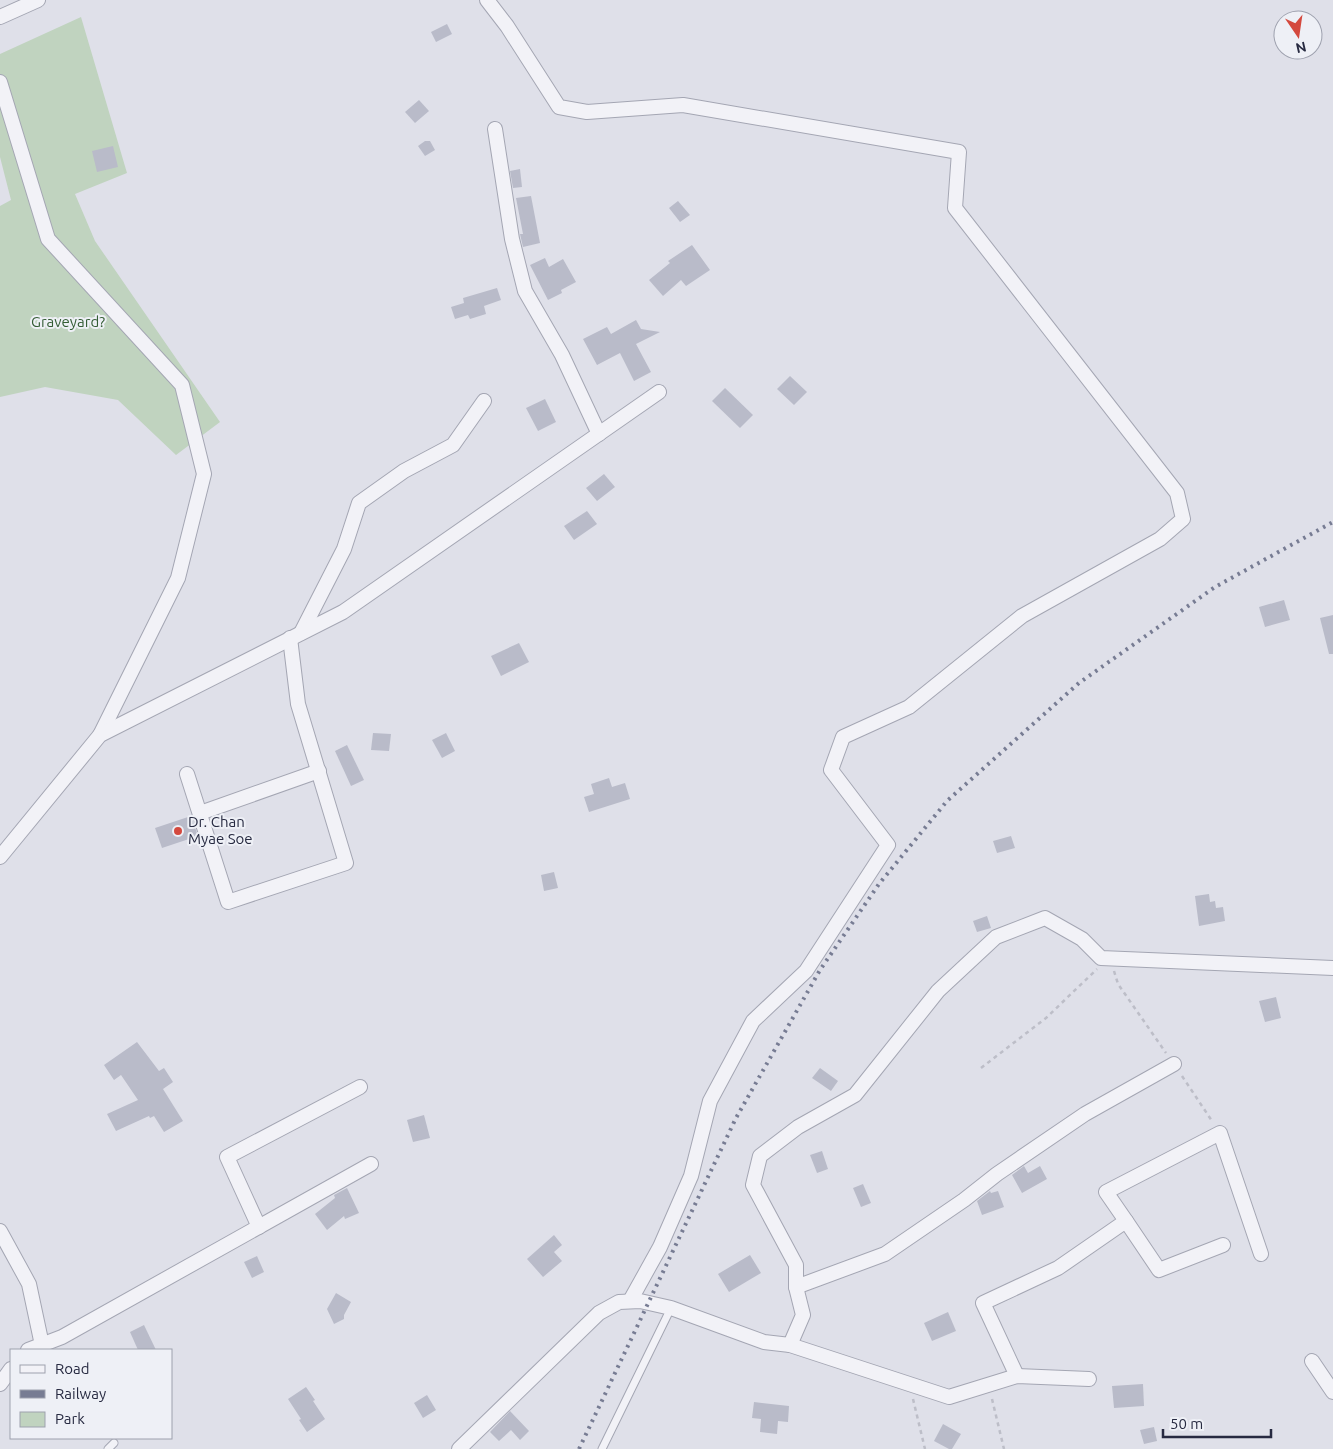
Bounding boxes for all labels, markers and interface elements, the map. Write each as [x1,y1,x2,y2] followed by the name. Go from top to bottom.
[1273,10,1323,60] north arrow
[1294,39,1308,57] text: N
[31,313,105,330] park label: Graveyard?
[188,813,253,847] place label: Dr. Chan Myae Soe
[172,825,184,837] marker: Dr. Chan Myae Soe
[10,1349,172,1439] legend
[55,1360,90,1377] text: Road
[55,1385,106,1402] text: Railway
[1163,1406,1270,1438] scale bar
[55,1410,85,1427] text: Park
[1170,1415,1203,1432] text: 50 m

